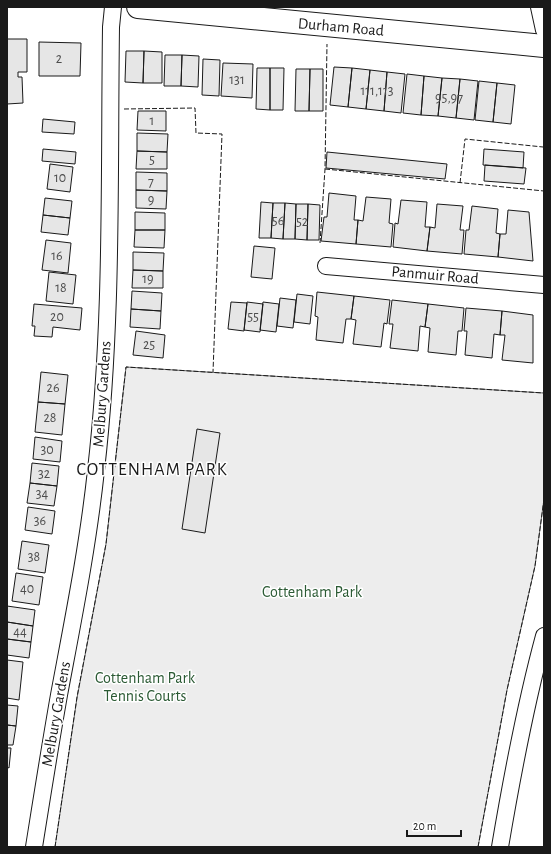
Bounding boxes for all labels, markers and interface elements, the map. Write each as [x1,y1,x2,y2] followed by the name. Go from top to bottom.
[297,15,385,39] street label: Durham Road
[56,52,62,66] house number: 2
[229,73,245,87] house number: 131
[360,84,394,98] house number: 111,113
[435,91,463,105] house number: 95,97
[150,114,154,128] house number: 1
[149,153,155,167] house number: 5
[54,171,66,185] house number: 10
[148,175,154,189] house number: 7
[148,193,154,207] house number: 9
[272,214,284,228] house number: 56
[296,215,308,229] house number: 52
[51,249,63,263] house number: 16
[391,263,479,287] street label: Panmuir Road
[142,272,154,286] house number: 19
[55,281,67,295] house number: 18
[50,310,64,324] house number: 20
[247,310,259,324] house number: 55
[143,338,155,352] house number: 25
[90,340,115,448] street label: Melbury Gardens
[47,381,59,395] house number: 26
[43,411,57,425] house number: 28
[40,443,54,457] house number: 30
[76,461,228,479] district label: COTTENHAM PARK
[38,467,50,481] house number: 32
[36,487,49,501] house number: 34
[34,514,46,528] house number: 36
[28,550,40,564] house number: 38
[20,582,34,596] house number: 40
[262,584,363,600] park label: Cottenham Park
[13,625,27,639] house number: 44
[39,660,74,768] street label: Melbury Gardens
[95,670,196,704] park label: Cottenham Park Tennis Courts
[407,812,461,838] scale bar
[413,820,436,832] text: 20 m

